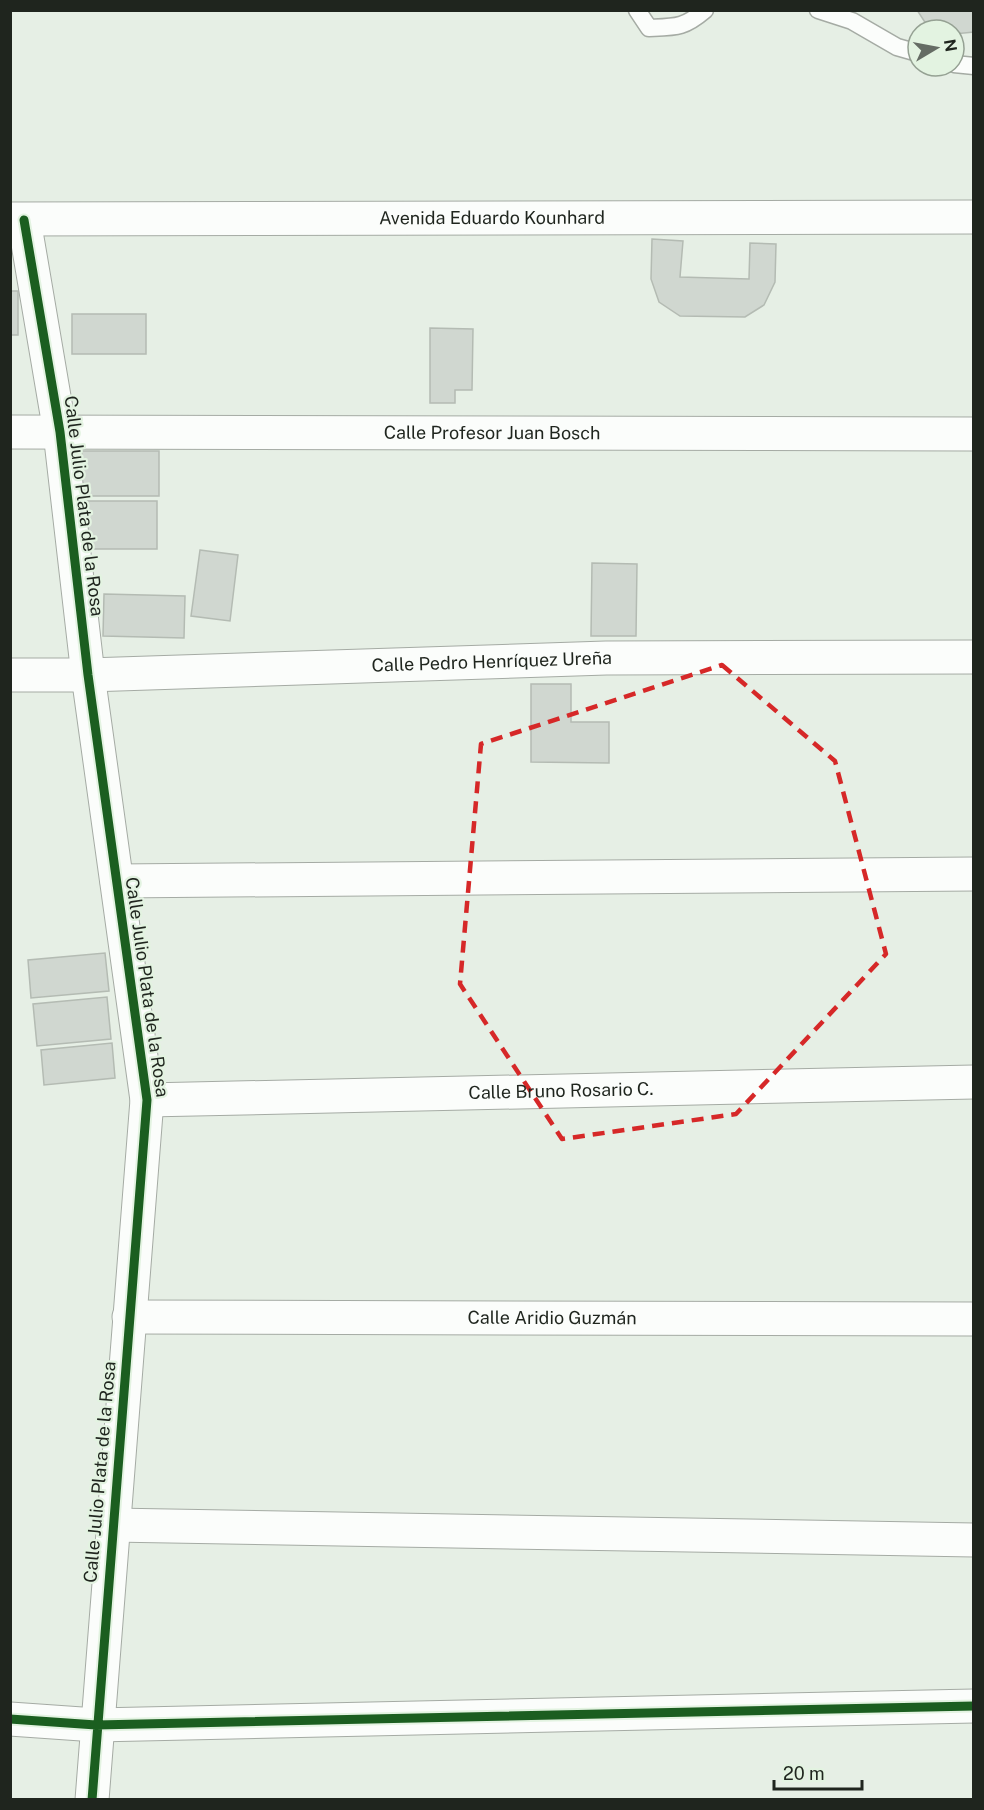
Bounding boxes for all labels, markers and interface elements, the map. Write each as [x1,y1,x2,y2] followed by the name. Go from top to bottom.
[906,18,966,78] north arrow
[940,38,961,53] text: N
[379,207,605,228] street label: Avenida Eduardo Kounhard
[61,394,108,617] street label: Calle Julio Plata de la Rosa
[384,422,600,443] street label: Calle Profesor Juan Bosch
[371,647,612,676] street label: Calle Pedro Henríquez Ureña
[122,876,173,1098] street label: Calle Julio Plata de la Rosa
[468,1078,654,1103] street label: Calle Bruno Rosario C.
[467,1307,637,1328] street label: Calle Aridio Guzmán
[79,1360,120,1583] street label: Calle Julio Plata de la Rosa
[774,1753,862,1791] scale bar
[783,1763,825,1784] text: 20 m

